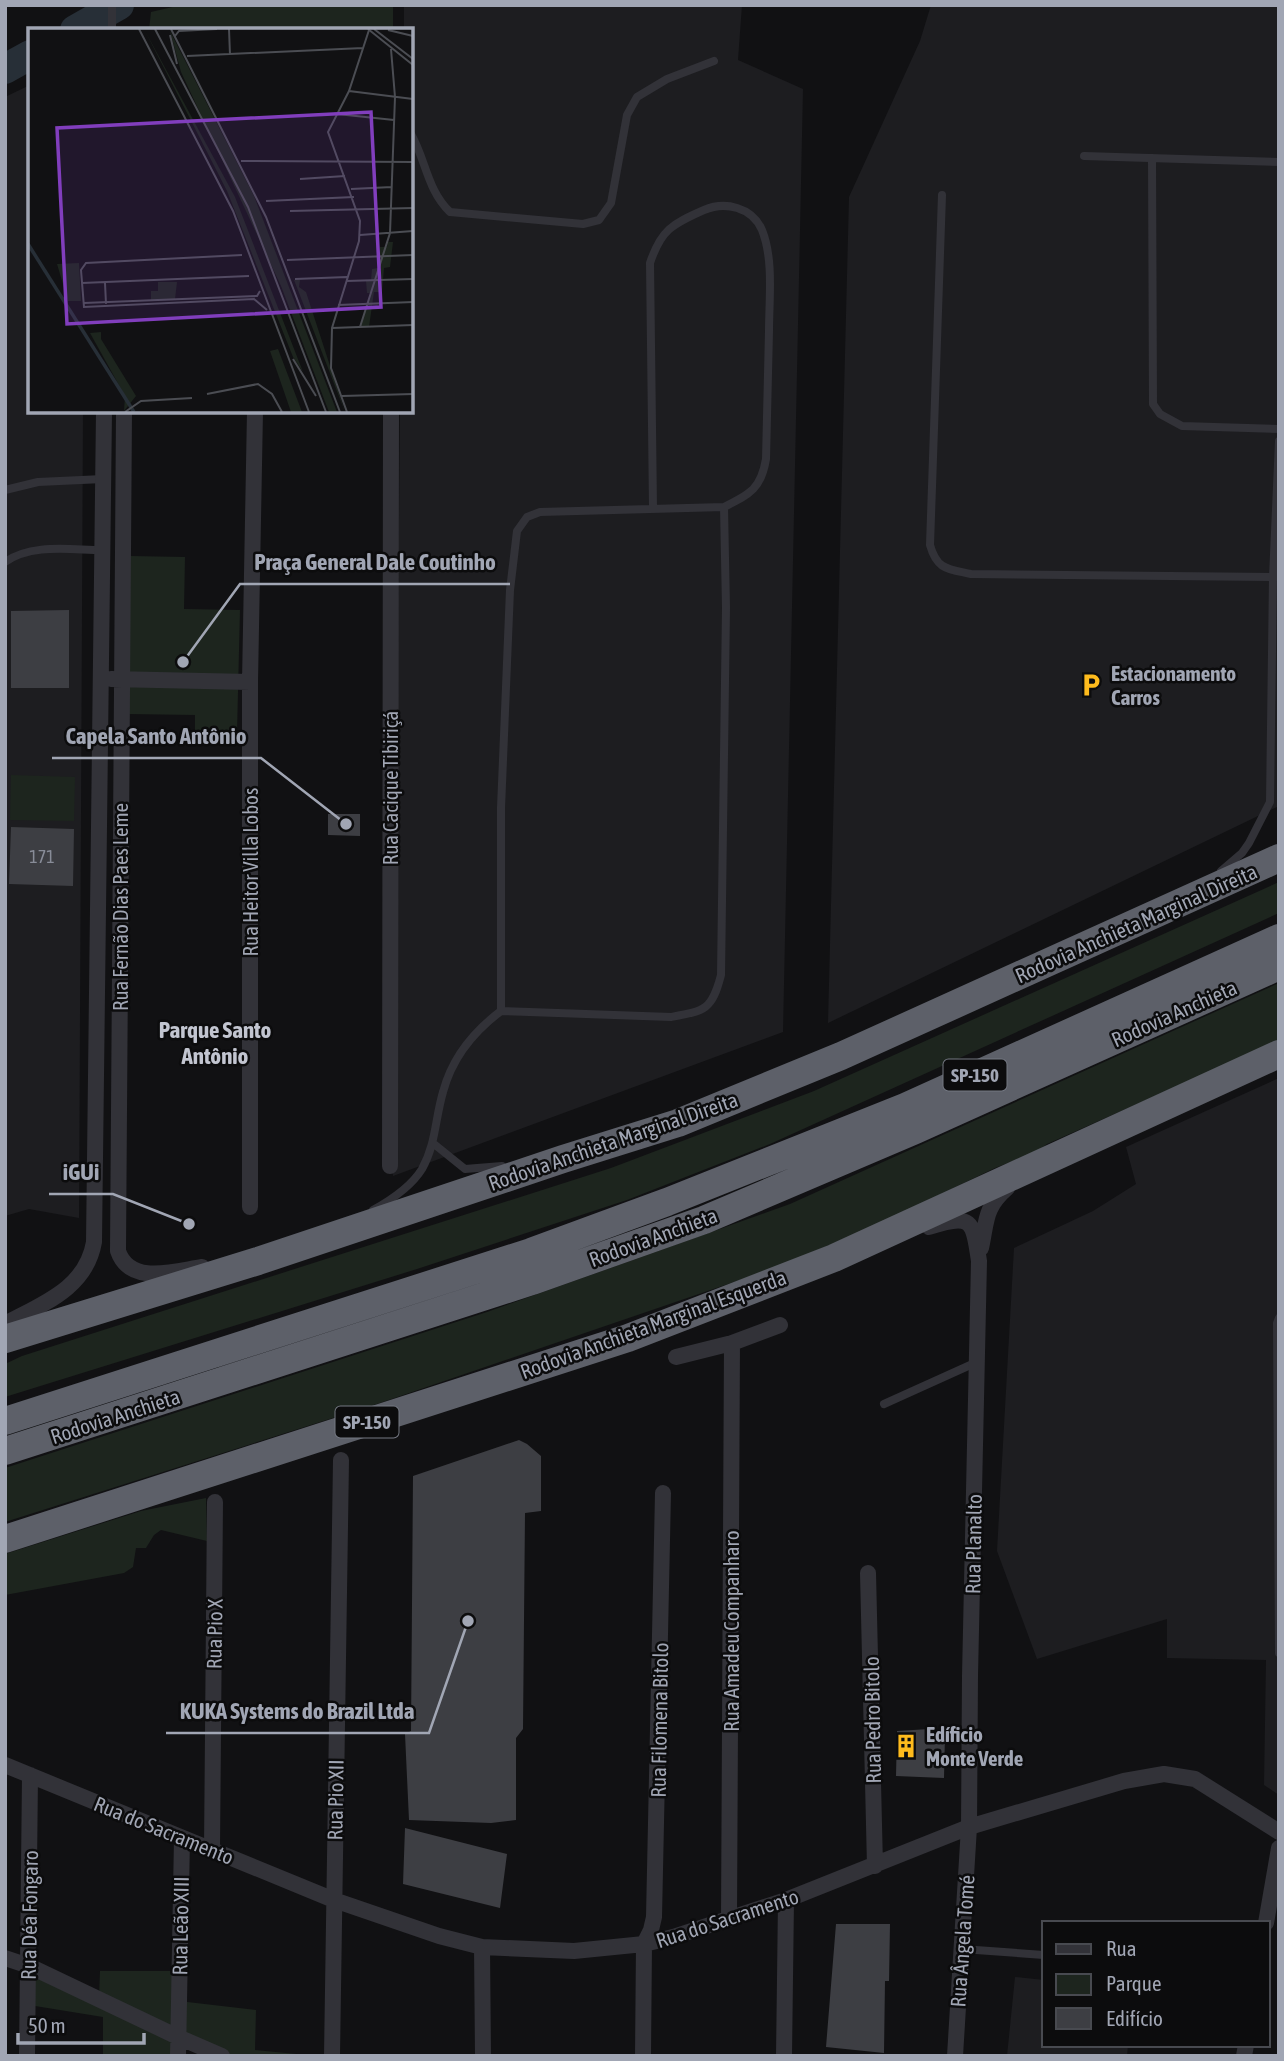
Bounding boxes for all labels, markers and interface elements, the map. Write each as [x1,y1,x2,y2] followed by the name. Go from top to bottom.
[28,28,413,413] inset map
[240,540,510,584] callout: Praça General Dale Coutinho
[254,549,496,575] text: Praça General Dale Coutinho
[1111,661,1236,709] place label: Estacionamento Carros
[1077,671,1105,699] parking icon: Estacionamento Carros
[378,711,402,865] street label: Rua Cacique Tibiriçá
[52,714,261,758] callout: Capela Santo Antônio
[65,723,247,749] text: Capela Santo Antônio
[238,788,262,956] street label: Rua Heitor Villa Lobos
[108,803,132,1011] street label: Rua Fernão Dias Paes Leme
[29,846,55,867] house number: 171
[1011,859,1261,987] street label: Rodovia Anchieta Marginal Direita
[1108,975,1240,1051] street label: Rodovia Anchieta
[159,1017,271,1069] district label: Parque Santo Antônio
[944,1060,1006,1091] road number: SP-150
[485,1087,741,1195] street label: Rodovia Anchieta Marginal Direita
[49,1150,113,1194] callout: iGUi
[63,1159,99,1185] text: iGUi
[586,1203,720,1271] street label: Rodovia Anchieta
[517,1265,789,1383] street label: Rodovia Anchieta Marginal Esquerda
[47,1384,183,1448] street label: Rodovia Anchieta
[336,1406,398,1438] road number: SP-150
[960,1494,986,1594] street label: Rua Planalto
[719,1530,743,1732] street label: Rua Amadeu Companharo
[201,1598,227,1669] street label: Rua Pio X
[646,1642,672,1798] street label: Rua Filomena Bitolo
[859,1656,885,1784] street label: Rua Pedro Bitolo
[166,1689,429,1733] callout: KUKA Systems do Brazil Ltda
[180,1698,415,1724] text: KUKA Systems do Brazil Ltda
[926,1722,1023,1770] place label: Edíficio Monte Verde
[892,1732,920,1760] building icon: Edíficio Monte Verde
[322,1759,348,1841] street label: Rua Pio XII
[91,1791,237,1869] street label: Rua do Sacramento
[16,1850,42,1980] street label: Rua Déa Fongaro
[945,1874,979,2008] street label: Rua Ângela Tomé
[167,1876,193,1976] street label: Rua Leão XIII
[653,1884,801,1952] street label: Rua do Sacramento
[1042,1921,1270,2047] legend
[1106,1936,1136,1960] text: Rua
[1106,1971,1161,1995] text: Parque
[18,2002,144,2046] scale bar
[1106,2006,1163,2030] text: Edifício
[28,2013,66,2037] text: 50 m

